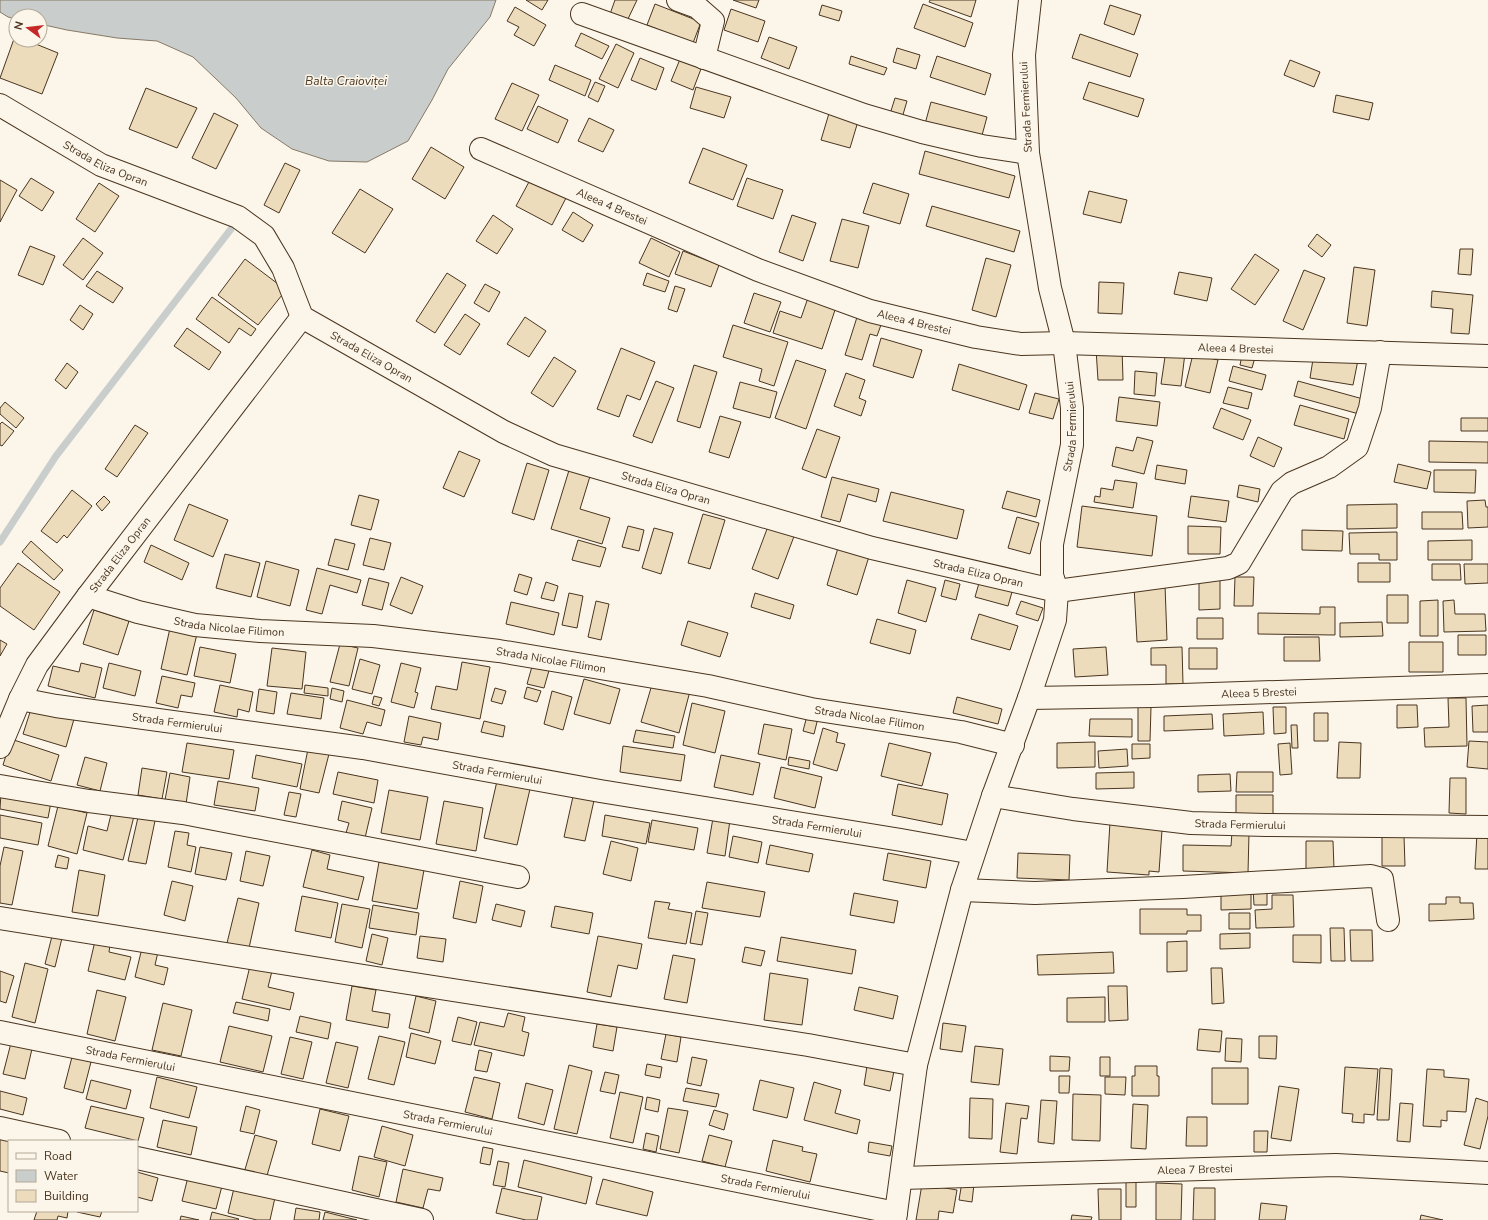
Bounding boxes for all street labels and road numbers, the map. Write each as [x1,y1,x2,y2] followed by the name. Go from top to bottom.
[1016,61,1036,153] street label: Strada Fermierului
[61,137,150,190] street label: Strada Eliza Opran
[574,184,650,228] street label: Aleea 4 Brestei
[876,306,953,338] street label: Aleea 4 Brestei
[328,327,415,386] street label: Strada Eliza Opran
[1198,340,1274,357] street label: Aleea 4 Brestei
[1059,381,1080,473] street label: Strada Fermierului
[619,468,712,508] street label: Strada Eliza Opran
[86,513,154,596] street label: Strada Eliza Opran
[932,555,1025,590] street label: Strada Eliza Opran
[172,613,285,640] street label: Strada Nicolae Filimon
[495,643,607,676] street label: Strada Nicolae Filimon
[1221,684,1297,701] street label: Aleea 5 Brestei
[814,702,926,734] street label: Strada Nicolae Filimon
[131,709,223,736] street label: Strada Fermierului
[451,757,543,788] street label: Strada Fermierului
[771,812,863,841] street label: Strada Fermierului
[1194,816,1286,833] street label: Strada Fermierului
[84,1042,176,1075] street label: Strada Fermierului
[402,1106,494,1139] street label: Strada Fermierului
[1157,1161,1233,1178] street label: Aleea 7 Brestei
[719,1170,812,1203] street label: Strada Fermierului

